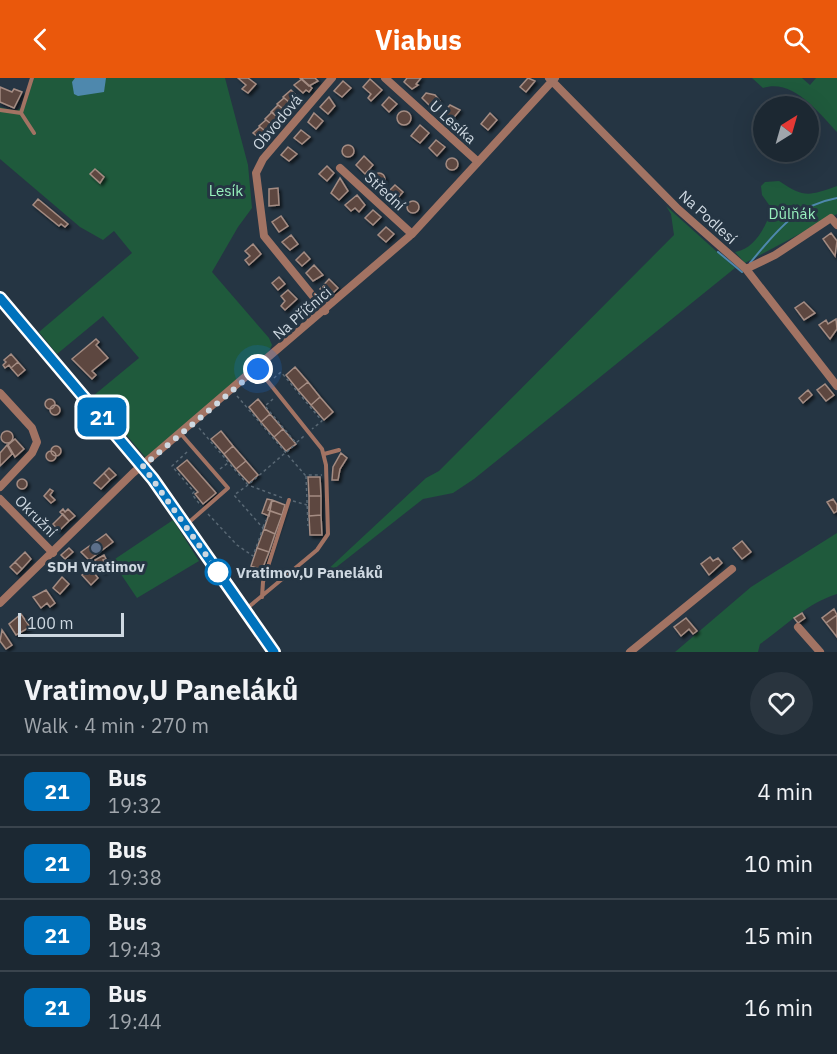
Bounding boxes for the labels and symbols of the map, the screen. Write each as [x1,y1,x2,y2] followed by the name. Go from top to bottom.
[248,90,306,154] street label: Obvodová
[426,96,480,148] street label: U Lesíka
[753,96,819,162] north arrow
[361,167,409,215] street label: Střední
[209,181,243,200] park label: Lesík
[675,186,741,248] street label: Na Podlesí
[768,204,816,223] park label: Důlňák
[269,282,335,344] street label: Na Příčnici
[243,354,273,384] your location
[75,398,129,436] line badge: 21
[11,491,61,541] street label: Okružní
[89,541,103,555] marker: SDH Vratimov
[47,557,145,576] place label: SDH Vratimov
[205,559,231,585] marker: Vratimov,U Paneláků
[236,563,383,582] place label: Vratimov,U Paneláků
[18,610,124,638] scale bar

